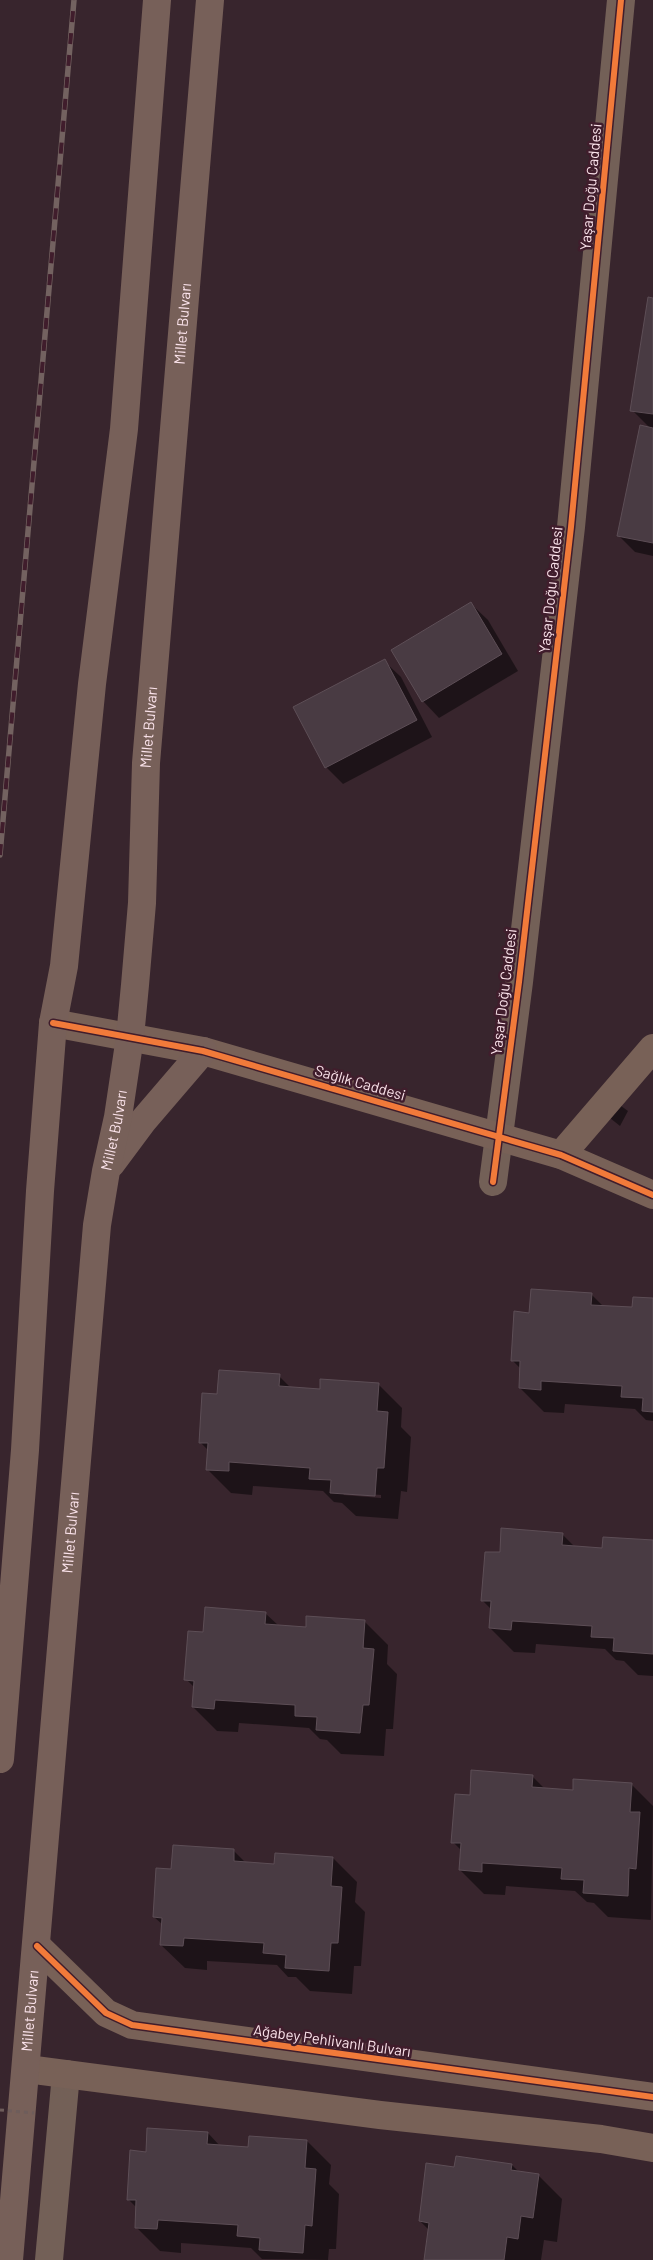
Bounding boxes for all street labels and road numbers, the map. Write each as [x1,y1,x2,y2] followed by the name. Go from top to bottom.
[575,123,605,251] street label: Yaşar Doğu Caddesi
[169,282,194,365] street label: Millet Bulvarı
[534,526,566,654] street label: Yaşar Doğu Caddesi
[136,686,160,769] street label: Millet Bulvarı
[486,928,520,1056] street label: Yaşar Doğu Caddesi
[313,1060,408,1104] street label: Sağlık Caddesi
[96,1089,130,1172] street label: Millet Bulvarı
[57,1491,82,1574] street label: Millet Bulvarı
[17,1969,42,2052] street label: Millet Bulvarı
[252,2020,412,2060] street label: Ağabey Pehlivanlı Bulvarı

